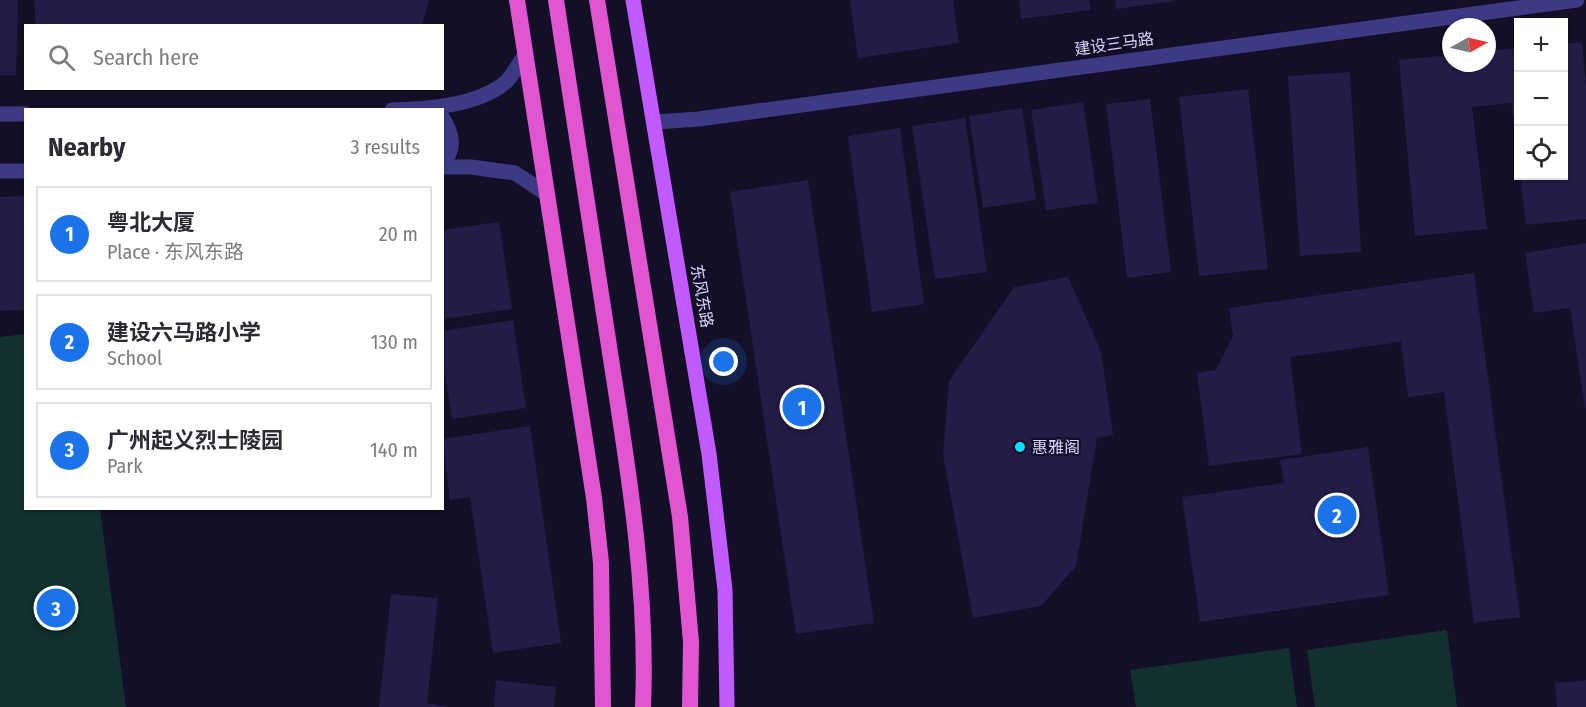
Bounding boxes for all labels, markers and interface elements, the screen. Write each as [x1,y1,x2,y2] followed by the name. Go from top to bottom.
[1442,18,1496,72] north arrow
[1514,18,1568,180] map controls
[1514,18,1568,72] button: +
[24,24,444,90] search box
[1073,29,1155,59] street label: 建设三马路
[45,41,78,74] icon: search
[93,44,199,71] text: Search here
[1514,72,1568,126] button: −
[1514,126,1568,180] button: locate
[48,132,125,163] text: Nearby
[351,135,420,159] text: 3 results
[107,209,195,236] text: 粤北大厦
[65,222,74,246] text: 1
[379,222,418,246] text: 20 m
[107,240,244,264] text: Place · 东风东路
[687,263,717,329] street label: 东风东路
[107,319,261,346] text: 建设六马路小学
[65,330,74,354] text: 2
[371,330,418,354] text: 130 m
[107,346,162,370] text: School
[709,347,738,376] your location
[782,384,822,430] pin: 1
[107,427,283,454] text: 广州起义烈士陵园
[65,438,74,462] text: 3
[370,438,418,462] text: 140 m
[1032,438,1080,457] place label: 惠雅阁
[1013,440,1027,454] marker: 惠雅阁
[107,454,143,478] text: Park
[1318,492,1356,538] pin: 2
[36,586,76,630] pin: 3

